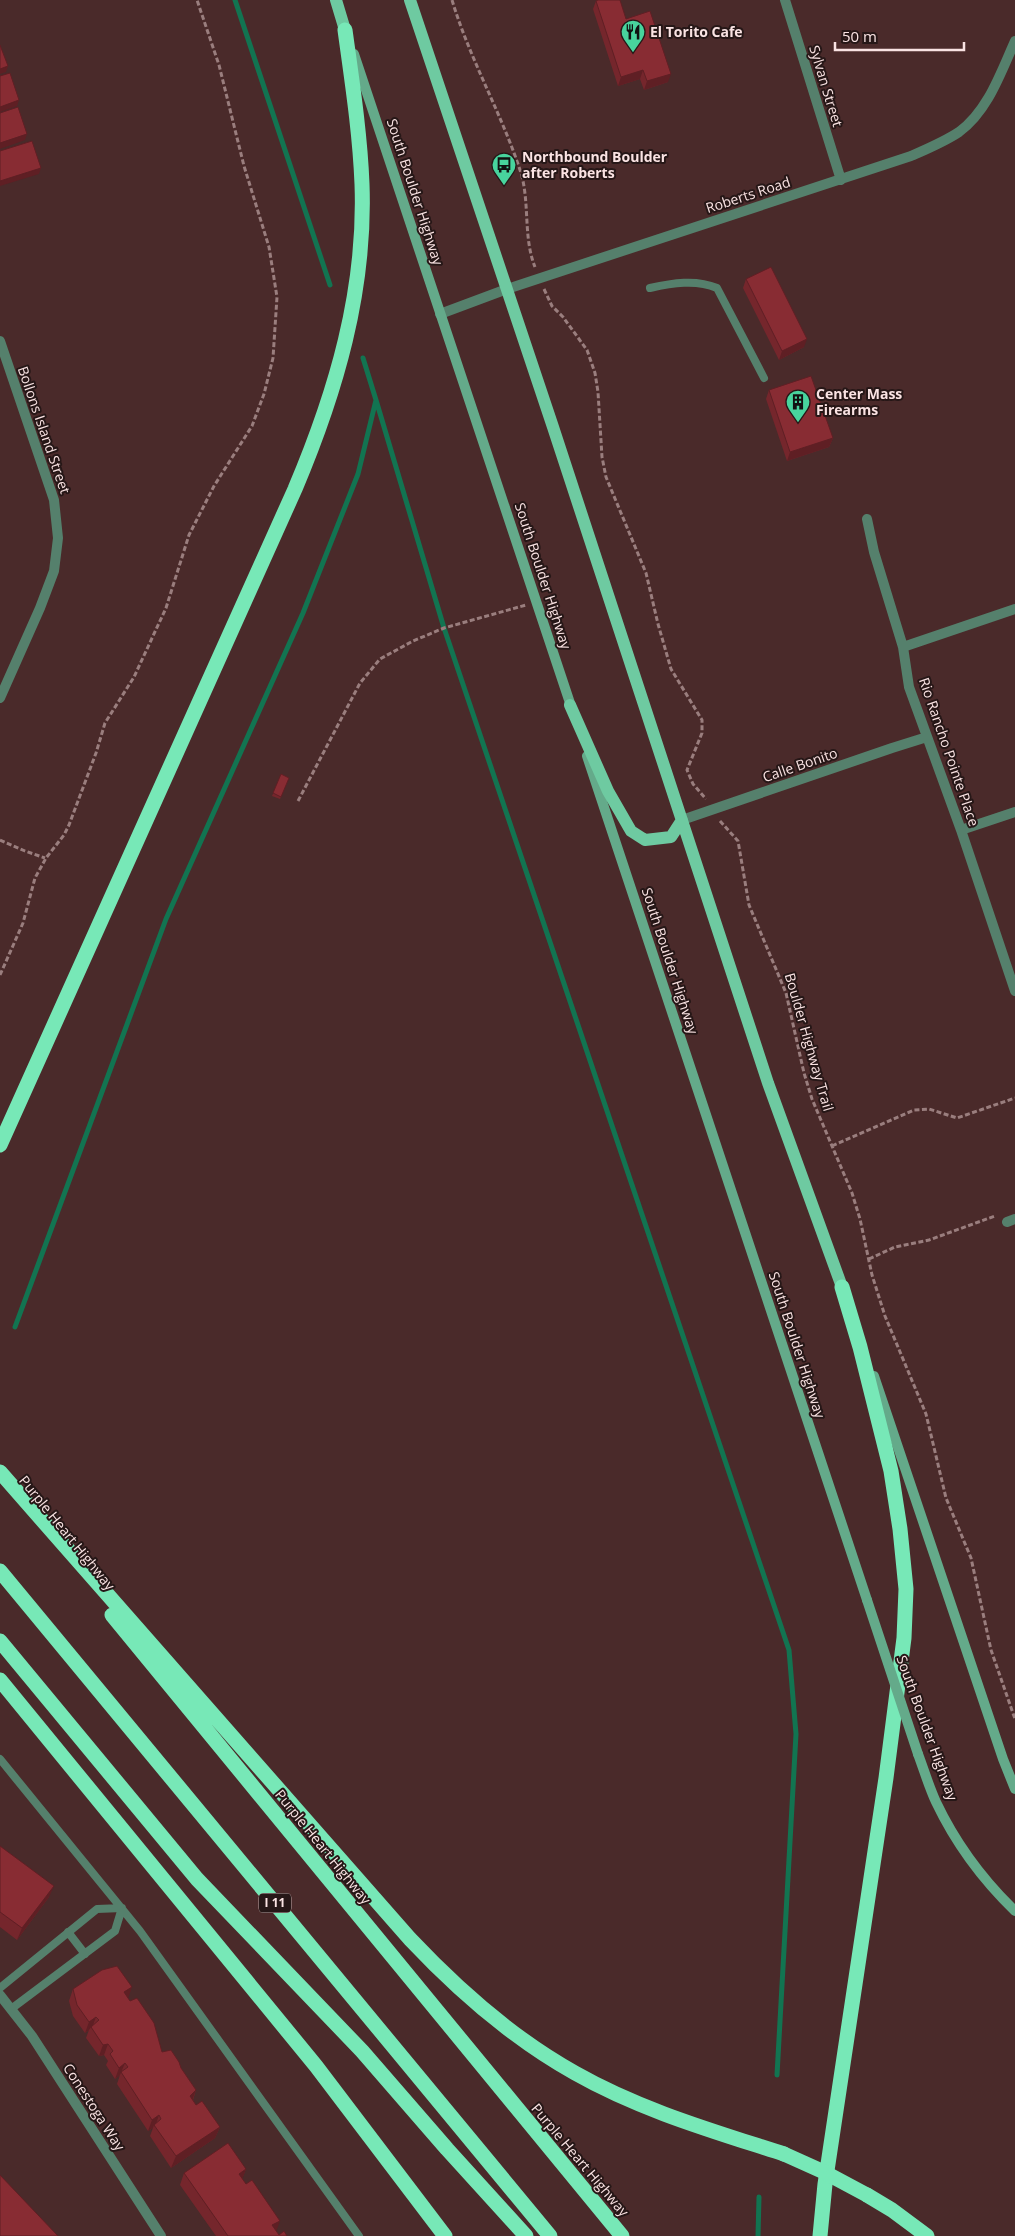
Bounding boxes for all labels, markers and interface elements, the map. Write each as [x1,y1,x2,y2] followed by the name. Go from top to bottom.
[620,19,646,53] restaurant icon: El Torito Cafe
[835,20,964,52] scale bar
[650,22,743,41] place label: El Torito Cafe
[842,26,877,46] text: 50 m
[805,43,848,129] street label: Sylvan Street
[383,116,448,268] street label: South Boulder Highway
[522,147,668,182] place label: Northbound Boulder after Roberts
[491,152,517,186] bus stop icon: Northbound Boulder after Roberts
[703,172,793,217] street label: Roberts Road
[14,364,75,496] street label: Bollons Island Street
[816,384,902,419] place label: Center Mass Firearms
[785,389,811,423] building icon: Center Mass Firearms
[511,500,576,652] street label: South Boulder Highway
[915,675,984,829] street label: Rio Rancho Pointe Place
[760,743,840,786] street label: Calle Bonito
[638,885,703,1037] street label: South Boulder Highway
[781,971,838,1113] street label: Boulder Highway Trail
[765,1269,830,1421] street label: South Boulder Highway
[15,1471,120,1595] street label: Purple Heart Highway
[892,1653,963,1804] street label: South Boulder Highway
[271,1785,376,1909] street label: Purple Heart Highway
[259,1894,291,1912] road number: I 11
[59,2059,130,2155] street label: Conestoga Way
[527,2099,634,2221] street label: Purple Heart Highway

